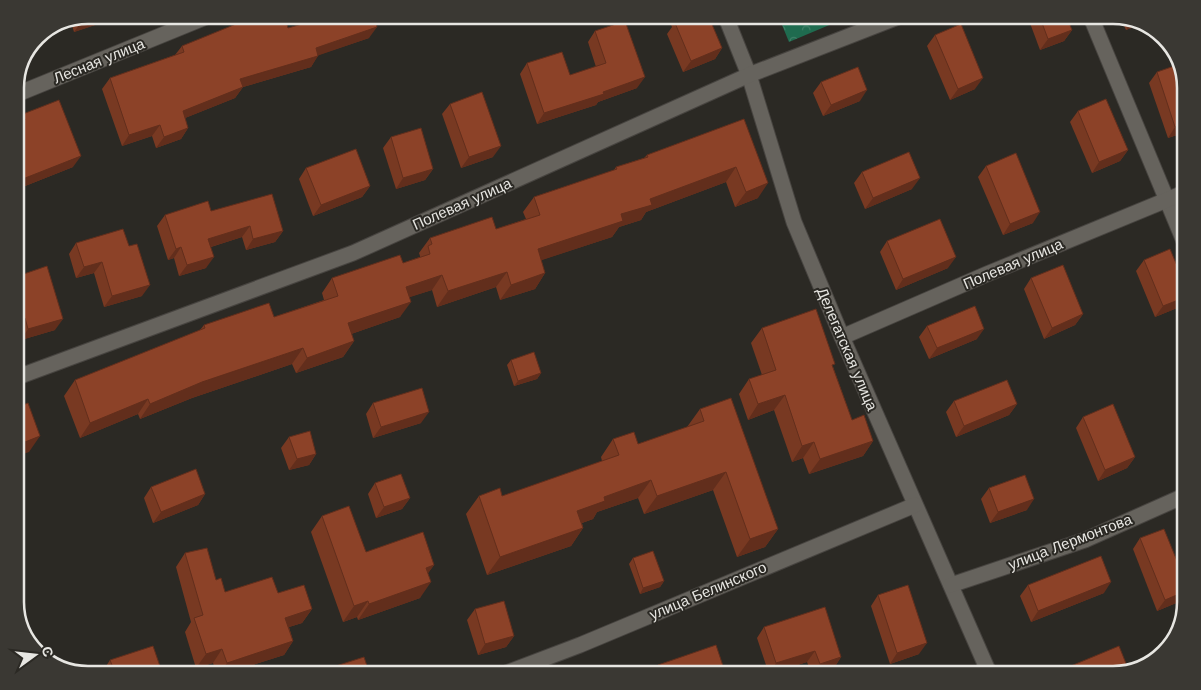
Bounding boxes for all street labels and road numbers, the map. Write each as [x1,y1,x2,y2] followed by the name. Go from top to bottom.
[51,34,148,87] street label: Лесная улица
[410,174,515,234] street label: Полевая улица
[960,235,1066,293] street label: Полевая улица
[813,285,881,414] street label: Делегатская улица
[1006,510,1135,574] street label: улица Лермонтова
[647,558,769,624] street label: улица Белинского

